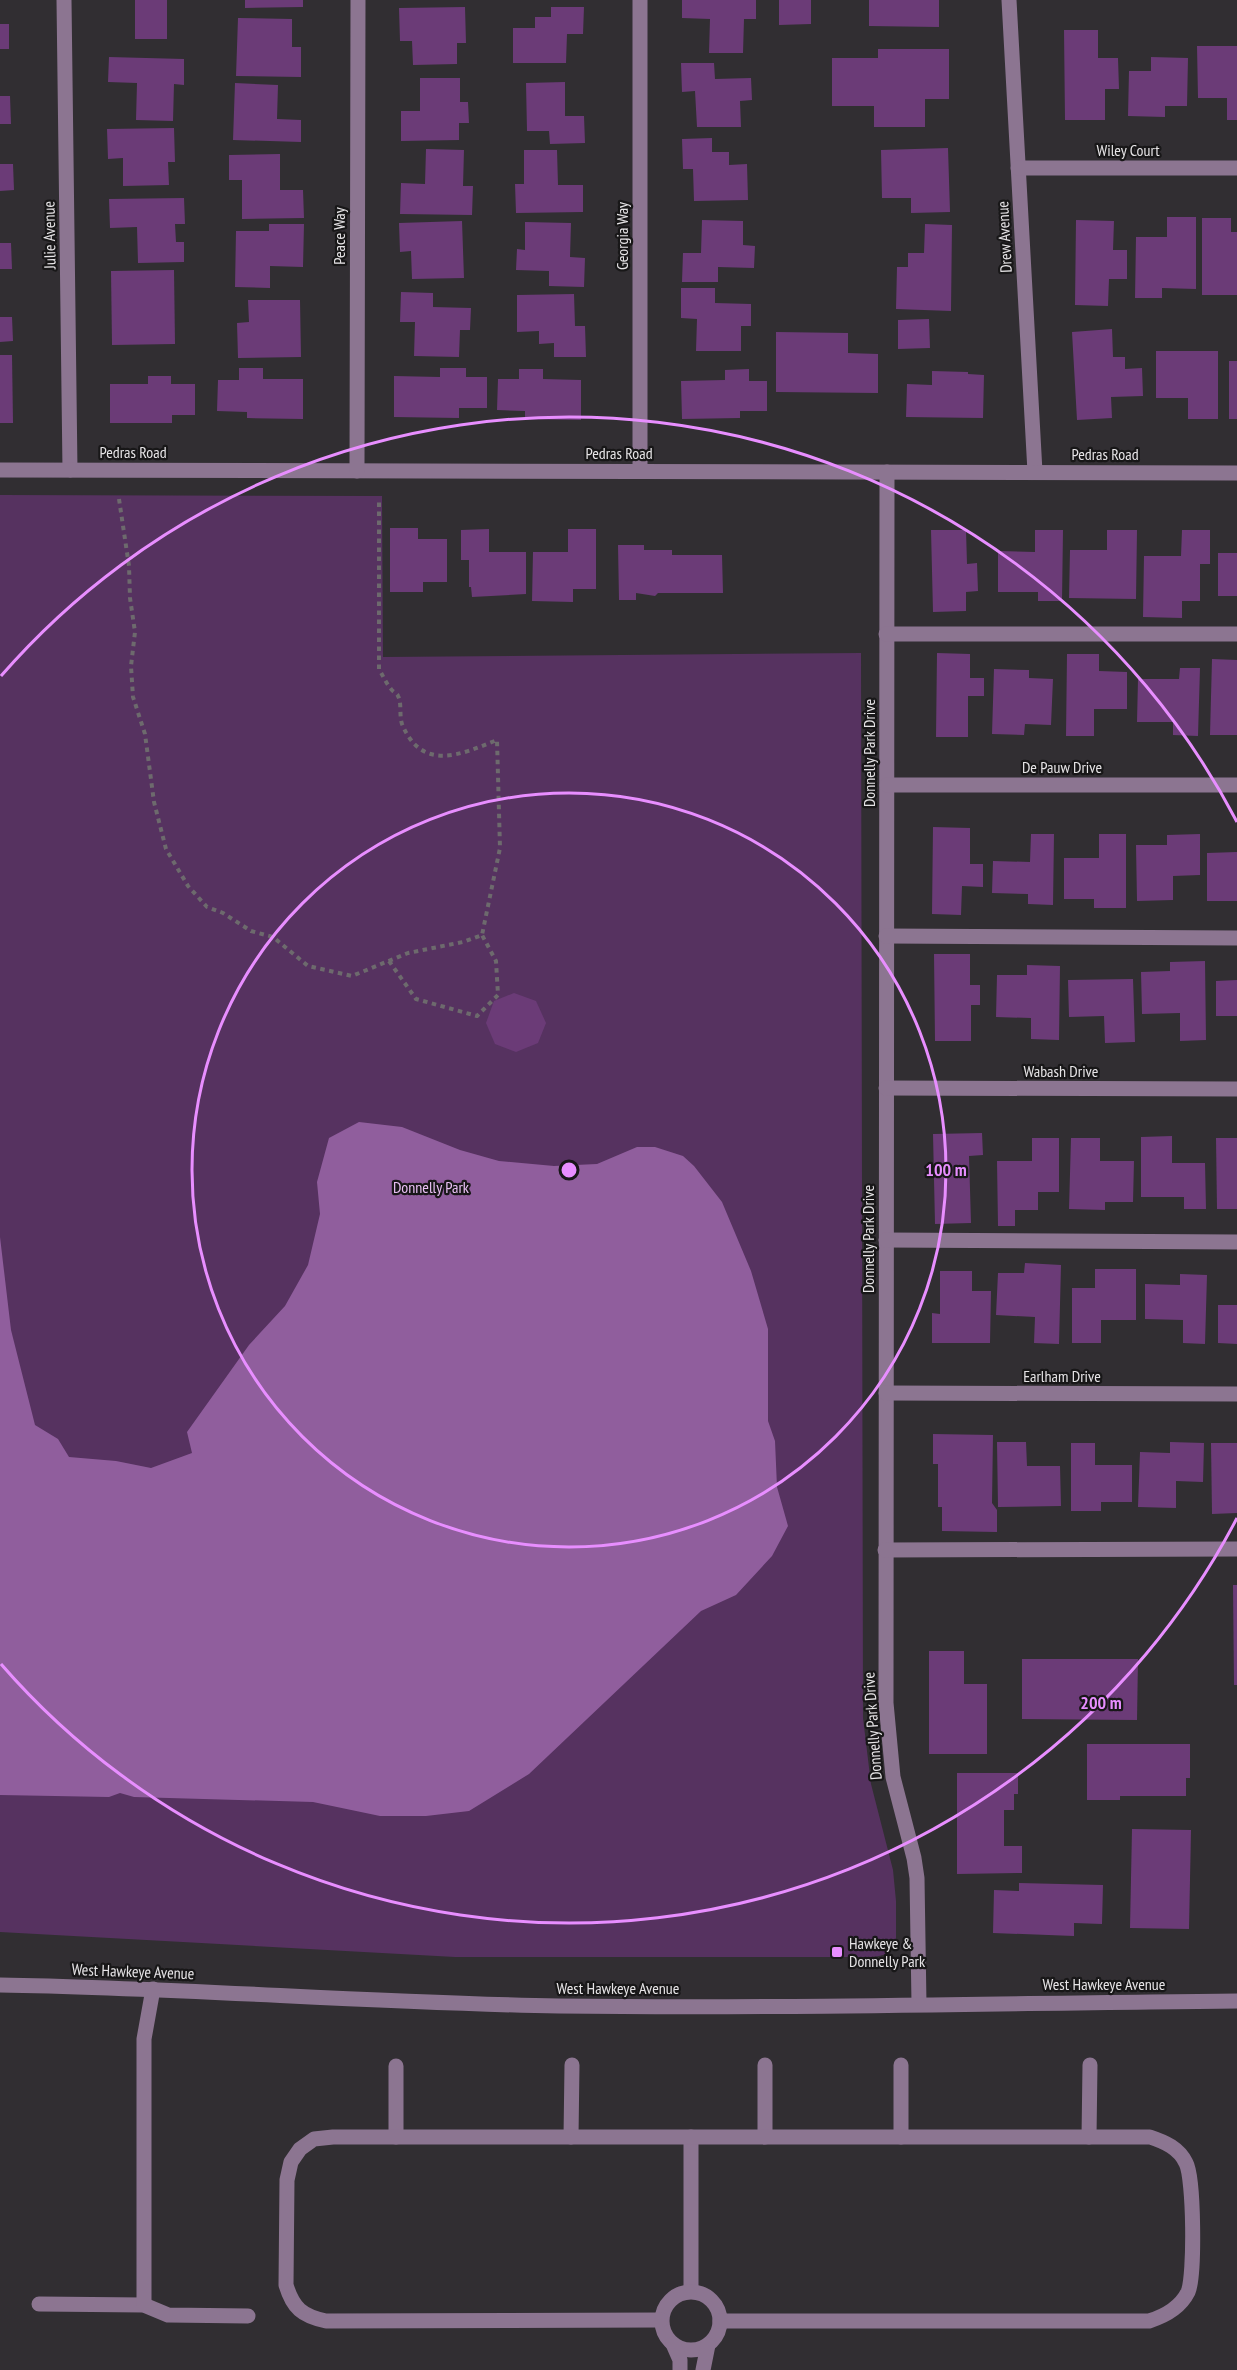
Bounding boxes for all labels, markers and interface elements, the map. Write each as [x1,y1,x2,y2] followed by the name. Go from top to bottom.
[1096,140,1160,160] street label: Wiley Court
[38,201,60,270] street label: Julie Avenue
[992,201,1016,273] street label: Drew Avenue
[612,202,632,270] street label: Georgia Way
[329,207,349,265] street label: Peace Way
[99,442,167,462] street label: Pedras Road
[585,443,653,463] street label: Pedras Road
[1071,444,1139,464] street label: Pedras Road
[859,699,879,807] street label: Donnelly Park Drive
[1022,757,1102,777] street label: De Pauw Drive
[1024,1061,1098,1081] street label: Wabash Drive
[925,1158,967,1181] text: 100 m
[559,1160,579,1180] centre of rings
[393,1177,470,1197] park label: Donnelly Park
[858,1185,878,1293] street label: Donnelly Park Drive
[1023,1366,1101,1386] street label: Earlham Drive
[858,1671,886,1781] street label: Donnelly Park Drive
[1080,1691,1122,1714] text: 200 m
[849,1933,926,1971] place label: Hawkeye & Donnelly Park
[830,1945,844,1959] marker: Hawkeye & Donnelly Park
[71,1959,195,1983] street label: West Hawkeye Avenue
[1043,1974,1165,1994] street label: West Hawkeye Avenue
[557,1978,679,1998] street label: West Hawkeye Avenue

